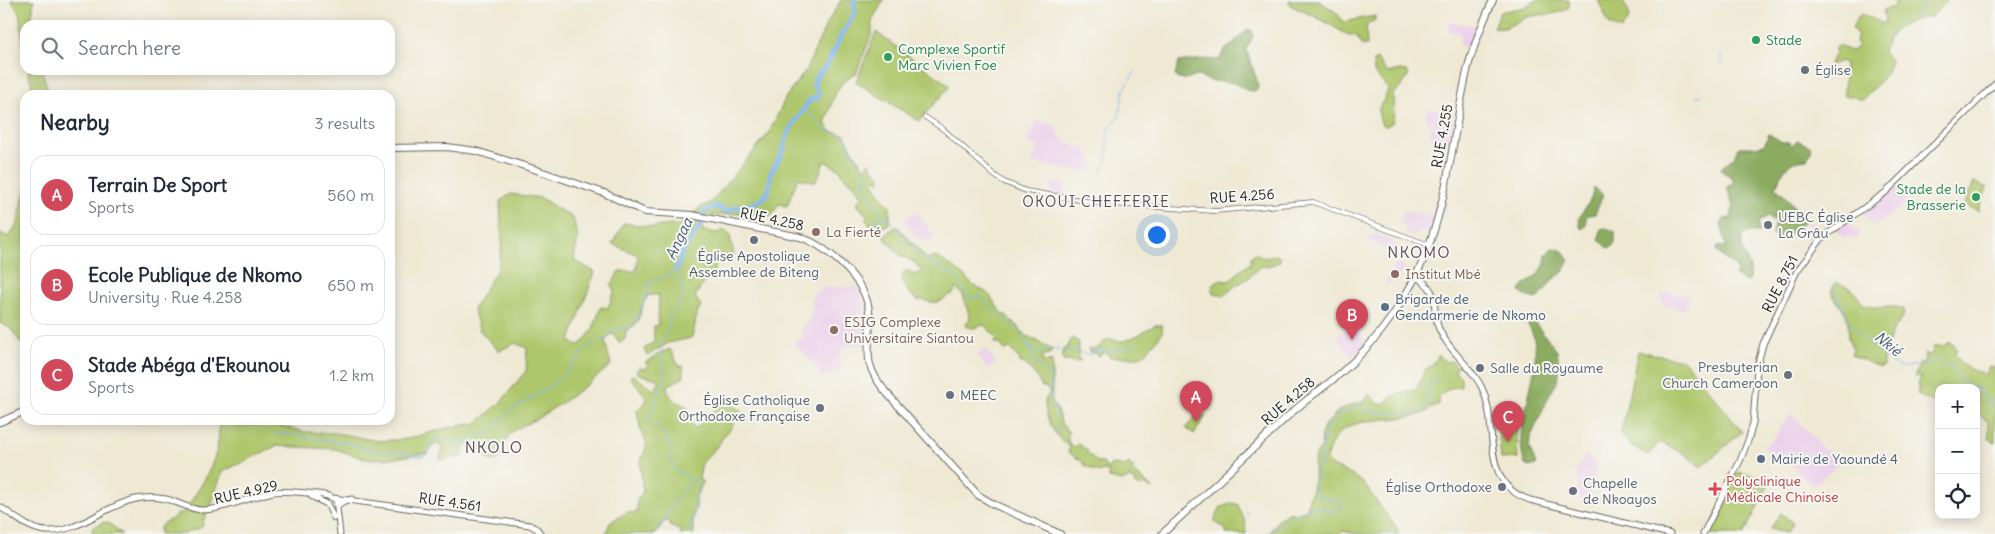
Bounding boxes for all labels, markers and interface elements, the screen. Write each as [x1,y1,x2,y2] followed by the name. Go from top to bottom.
[20,20,395,75] search box
[1766,31,1802,49] place label: Stade
[38,34,66,62] icon: search
[1750,34,1762,46] marker: Stade
[78,36,181,60] text: Search here
[898,40,1005,74] place label: Complexe Sportif Marc Vivien Foe
[882,51,894,63] marker: Complexe Sportif Marc Vivien Foe
[1815,61,1851,79] place label: Église
[1799,64,1811,76] marker: Église
[1428,103,1456,169] street label: RUE 4.255
[40,109,110,136] text: Nearby
[315,113,375,133] text: 3 results
[88,173,227,197] text: Terrain De Sport
[1897,180,1966,214] place label: Stade de la Brasserie
[52,185,62,205] text: A
[327,185,374,205] text: 560 m
[1209,185,1275,207] street label: RUE 4.256
[1970,191,1982,203] marker: Stade de la Brasserie
[1022,192,1170,211] district label: OKOUI CHEFFERIE
[88,197,134,217] text: Sports
[738,203,806,235] street label: RUE 4.258
[1778,208,1854,242] place label: UEBC Église La Grâu
[661,214,697,263] water label: Angaa
[1762,219,1774,231] marker: UEBC Église La Grâu
[1144,222,1170,248] your location
[826,223,881,241] place label: La Fierté
[810,226,822,238] marker: La Fierté
[748,234,760,246] marker: Église Apostolique Assemblee de Biteng
[1387,242,1451,262] district label: NKOMO
[689,247,819,281] place label: Église Apostolique Assemblee de Biteng
[1758,253,1802,315] street label: RUE 8.751
[88,263,302,287] text: Ecole Publique de Nkomo
[1405,265,1481,283] place label: Institut Mbé
[1389,268,1401,280] marker: Institut Mbé
[52,275,62,295] text: B
[327,275,374,295] text: 650 m
[88,287,243,307] text: University · Rue 4.258
[1395,290,1546,324] place label: Brigarde de Gendarmerie de Nkomo
[1336,299,1368,340] pin: B
[1379,301,1391,313] marker: Brigarde de Gendarmerie de Nkomo
[844,313,974,347] place label: ESIG Complexe Universitaire Siantou
[828,324,840,336] marker: ESIG Complexe Universitaire Siantou
[1871,327,1906,361] water label: Nkié
[88,353,290,377] text: Stade Abéga d'Ekounou
[1662,358,1778,392] place label: Presbyterian Church Cameroon
[1490,359,1603,377] place label: Salle du Royaume
[1474,362,1486,374] marker: Salle du Royaume
[52,365,62,385] text: C
[330,365,374,385] text: 1.2 km
[1782,369,1794,381] marker: Presbyterian Church Cameroon
[1258,373,1318,429] street label: RUE 4.258
[88,377,134,397] text: Sports
[1180,381,1212,422] pin: A
[1935,384,1980,519] map controls
[1935,384,1980,429] button: +
[960,386,997,404] place label: MEEC
[944,389,956,401] marker: MEEC
[678,391,810,425] place label: Église Catholique Orthodoxe Française
[1492,401,1524,442] pin: C
[814,402,826,414] marker: Église Catholique Orthodoxe Française
[1935,429,1980,474] button: −
[465,437,523,457] district label: NKOLO
[1771,450,1898,468] place label: Mairie de Yaoundé 4
[1755,453,1767,465] marker: Mairie de Yaoundé 4
[1726,472,1839,506] place label: Polyclinique Médicale Chinoise
[1583,474,1657,508] place label: Chapelle de Nkoayos
[1935,474,1980,519] button: locate
[212,476,280,508] street label: RUE 4.929
[1386,478,1492,496] place label: Église Orthodoxe
[1496,481,1508,493] marker: Église Orthodoxe
[1708,482,1722,496] marker: Polyclinique Médicale Chinoise
[1567,485,1579,497] marker: Chapelle de Nkoayos
[418,489,482,515] street label: RUE 4.561

